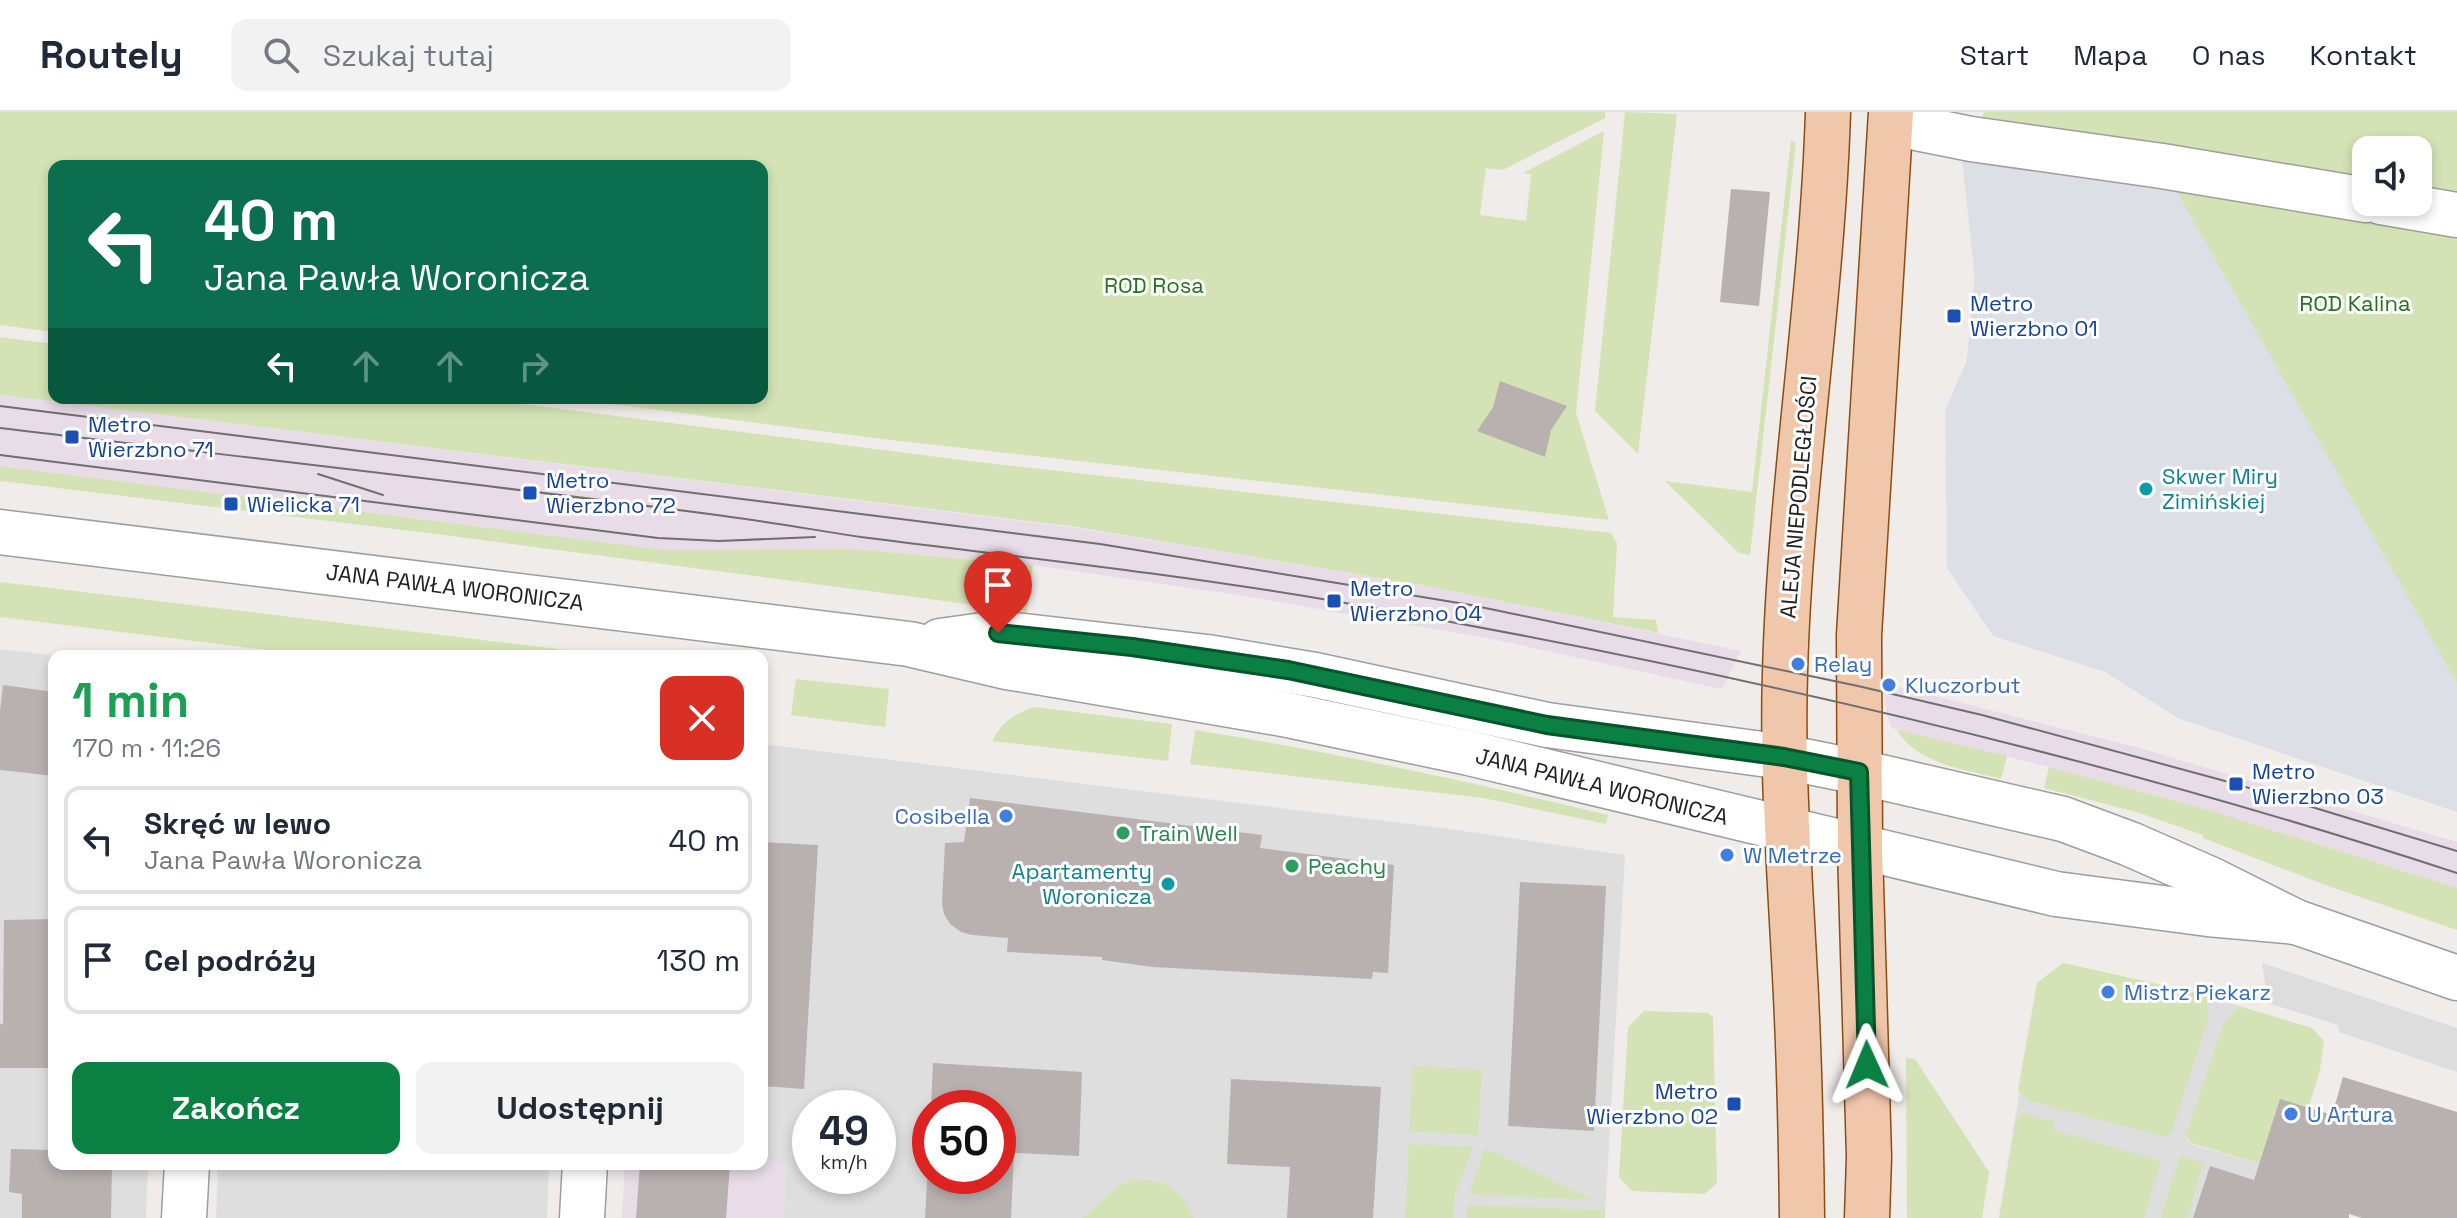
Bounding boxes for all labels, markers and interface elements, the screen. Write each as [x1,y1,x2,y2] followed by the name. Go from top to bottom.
[231,19,791,91] search box
[40,31,183,79] text: Routely
[259,33,303,77] icon: search
[323,36,494,75] text: Szukaj tutaj
[1960,37,2029,73] text: Start
[2073,37,2148,73] text: Mapa
[2192,37,2266,73] text: O nas
[2310,37,2417,73] text: Kontakt
[2352,136,2432,216] map controls
[2352,136,2432,216] button: sound
[204,185,338,256] text: 40 m
[72,192,176,296] icon: left
[204,255,589,301] text: Jana Pawła Woronicza
[1104,271,1204,299] park label: ROD Rosa
[1970,289,2098,342] place label: Metro Wierzbno 01
[2299,289,2411,317] park label: ROD Kalina
[1945,307,1963,325] marker: Metro Wierzbno 01
[260,344,304,388] icon: left
[344,344,388,388] icon: ahead
[428,344,472,388] icon: ahead
[512,344,556,388] icon: right
[1773,374,1823,620] street label: ALEJA NIEPODLEGŁOŚCI
[88,410,214,463] place label: Metro Wierzbno 71
[63,428,81,446] marker: Metro Wierzbno 71
[2162,462,2278,515] place label: Skwer Miry Zimińskiej
[546,466,676,519] place label: Metro Wierzbno 72
[2137,480,2155,498] marker: Skwer Miry Zimińskiej
[521,484,539,502] marker: Metro Wierzbno 72
[247,490,360,518] place label: Wielicka 71
[222,495,240,513] marker: Wielicka 71
[964,551,1032,633] pin
[325,557,586,617] street label: JANA PAWŁA WORONICZA
[976,563,1020,607] icon: arrive
[1350,574,1482,627] place label: Metro Wierzbno 04
[1325,592,1343,610] marker: Metro Wierzbno 04
[1814,650,1872,678] place label: Relay
[1789,655,1807,673] marker: Relay
[72,670,189,731] text: 1 min
[1905,671,2021,699] place label: Kluczorbut
[660,676,744,760] button: close
[1880,676,1898,694] marker: Kluczorbut
[72,731,221,765] text: 170 m · 11:26
[1473,741,1731,831] street label: JANA PAWŁA WORONICZA
[2252,757,2384,810] place label: Metro Wierzbno 03
[2227,775,2245,793] marker: Metro Wierzbno 03
[895,802,990,830] place label: Cosibella
[144,804,331,843] text: Skręć w lewo
[997,807,1015,825] marker: Cosibella
[76,818,120,862] icon: left
[1139,819,1238,847] place label: Train Well
[669,821,740,860] text: 40 m
[1114,824,1132,842] marker: Train Well
[1743,841,1842,869] place label: W Metrze
[144,843,422,877] text: Jana Pawła Woronicza
[1718,846,1736,864] marker: W Metrze
[1308,852,1386,880] place label: Peachy
[1012,857,1152,910] place label: Apartamenty Woronicza
[1283,857,1301,875] marker: Peachy
[1159,875,1177,893] marker: Apartamenty Woronicza
[76,938,120,982] icon: arrive
[144,941,316,980] text: Cel podróży
[657,941,740,980] text: 130 m
[2124,978,2271,1006] place label: Mistrz Piekarz
[2099,983,2117,1001] marker: Mistrz Piekarz
[1825,1023,1909,1107] position arrow
[72,1062,400,1154] button: Zakończ
[416,1062,744,1154] button: Udostępnij
[1586,1077,1718,1130] place label: Metro Wierzbno 02
[912,1090,1016,1194] speed limit sign: 50
[1725,1095,1743,1113] marker: Metro Wierzbno 02
[2307,1100,2394,1128] place label: U Artura
[2282,1105,2300,1123] marker: U Artura
[819,1106,869,1157] text: 49
[820,1149,868,1175] text: km/h

